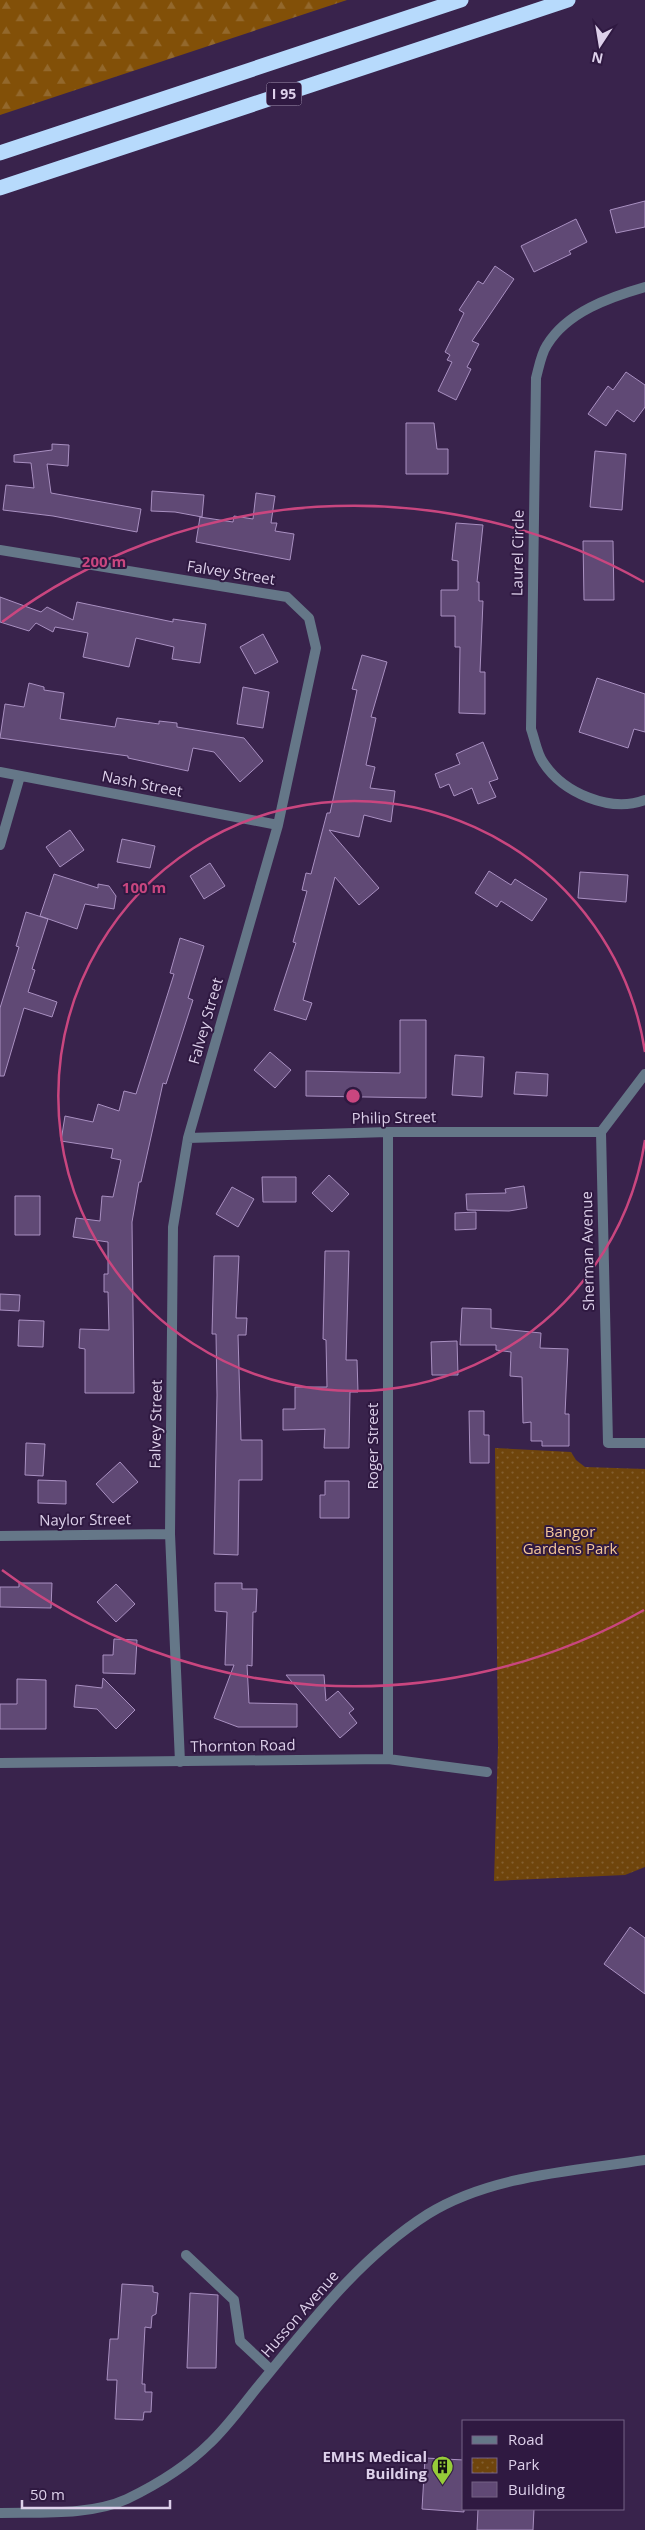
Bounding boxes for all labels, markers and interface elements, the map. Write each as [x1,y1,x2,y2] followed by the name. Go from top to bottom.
[575,20,625,70] north arrow
[590,48,605,69] text: N
[266,82,302,106] road number: I 95
[506,510,528,596] street label: Laurel Circle
[82,551,126,571] text: 200 m
[186,555,277,589] street label: Falvey Street
[100,765,184,801] street label: Nash Street
[122,877,166,897] text: 100 m
[183,975,227,1066] street label: Falvey Street
[344,1087,362,1105] centre of rings
[352,1106,436,1128] street label: Philip Street
[576,1191,598,1311] street label: Sherman Avenue
[144,1379,166,1469] street label: Falvey Street
[362,1403,382,1489] street label: Roger Street
[39,1508,131,1530] street label: Naylor Street
[523,1521,617,1558] park label: Bangor Gardens Park
[190,1734,296,1756] street label: Thornton Road
[256,2266,343,2361] street label: Husson Avenue
[462,2420,625,2510] legend
[508,2429,544,2449] text: Road
[322,2446,428,2483] place label: EMHS Medical Building
[431,2454,455,2485] building icon: EMHS Medical Building
[508,2454,539,2474] text: Park
[22,2478,170,2510] scale bar
[508,2479,565,2499] text: Building
[30,2484,65,2504] text: 50 m

